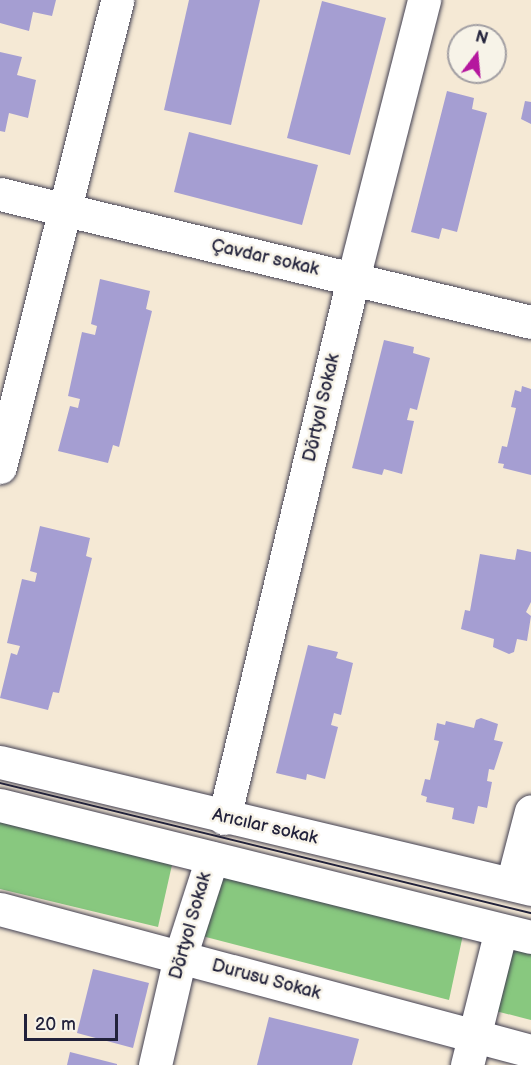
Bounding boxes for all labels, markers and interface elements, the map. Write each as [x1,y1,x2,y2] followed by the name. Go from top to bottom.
[447,24,507,84] north arrow
[473,27,490,49] text: N
[209,235,321,281] street label: Çavdar sokak
[299,352,345,464] street label: Dörtyol Sokak
[210,804,320,850] street label: Arıcılar sokak
[165,870,217,982] street label: Dörtyol Sokak
[209,955,323,1005] street label: Durusu Sokak
[27,1002,122,1040] scale bar
[35,1014,76,1035] text: 20 m

